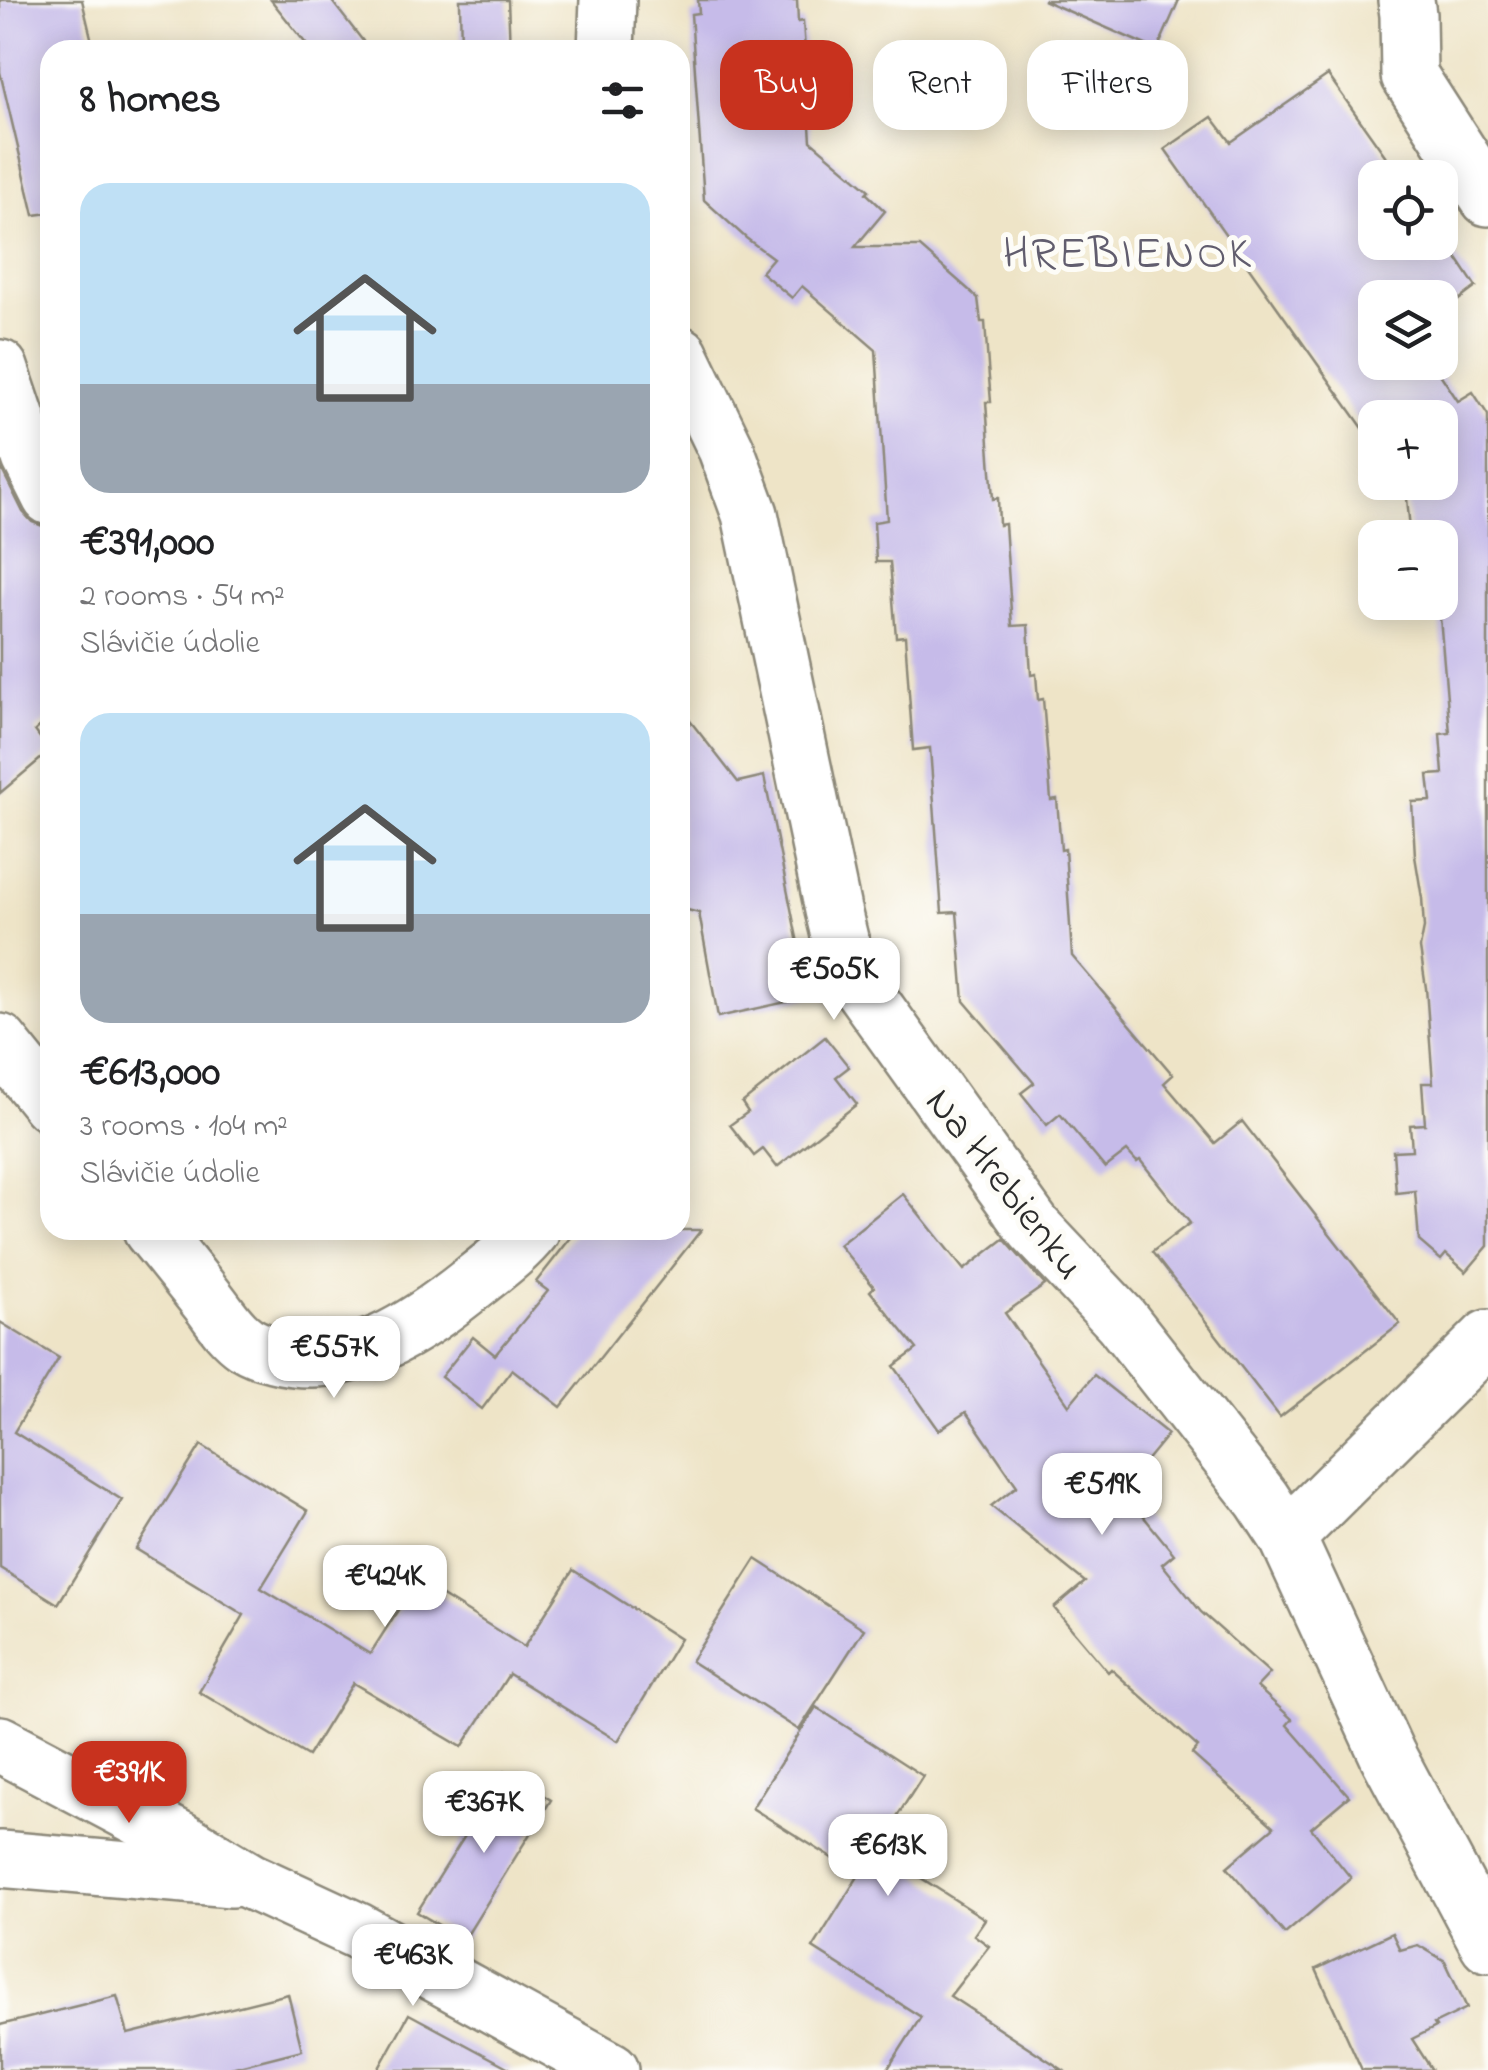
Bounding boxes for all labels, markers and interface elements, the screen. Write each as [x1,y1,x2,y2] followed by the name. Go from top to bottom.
[720,40,853,130] chip: Buy
[873,40,1007,130] chip: Rent
[1027,40,1188,130] chip: Filters
[80,70,221,131] text: 8 homes
[595,73,650,128] icon: filters
[1358,160,1458,620] map controls
[1358,160,1458,260] button: locate
[1003,223,1253,289] district label: HREBIENOK
[275,248,455,428] icon: home
[1358,280,1458,380] button: layers
[1358,400,1458,500] button: +
[80,513,214,574] text: €391,000
[1358,520,1458,620] button: −
[80,574,285,621] text: 2 rooms · 54 m²
[80,621,260,668] text: Slávičie údolie
[275,778,455,958] icon: home
[764,938,904,1023] pin: €505K
[790,947,878,994] text: €505K
[80,1043,220,1104] text: €613,000
[909,1076,1098,1294] street label: Na Hrebienku
[80,1104,288,1151] text: 3 rooms · 104 m²
[80,1151,260,1198] text: Slávičie údolie
[264,1316,404,1401] pin: €557K
[290,1325,378,1372] text: €557K
[1032,1453,1172,1538] pin: €519K
[1064,1462,1140,1509] text: €519K
[315,1545,455,1630] pin: €424K
[345,1554,425,1601] text: €424K
[59,1741,199,1826] pin: €391K
[94,1750,164,1797] text: €391K
[414,1771,554,1856] pin: €367K
[445,1780,523,1827] text: €367K
[818,1814,958,1899] pin: €613K
[850,1823,926,1870] text: €613K
[343,1924,483,2009] pin: €463K
[374,1933,452,1980] text: €463K

